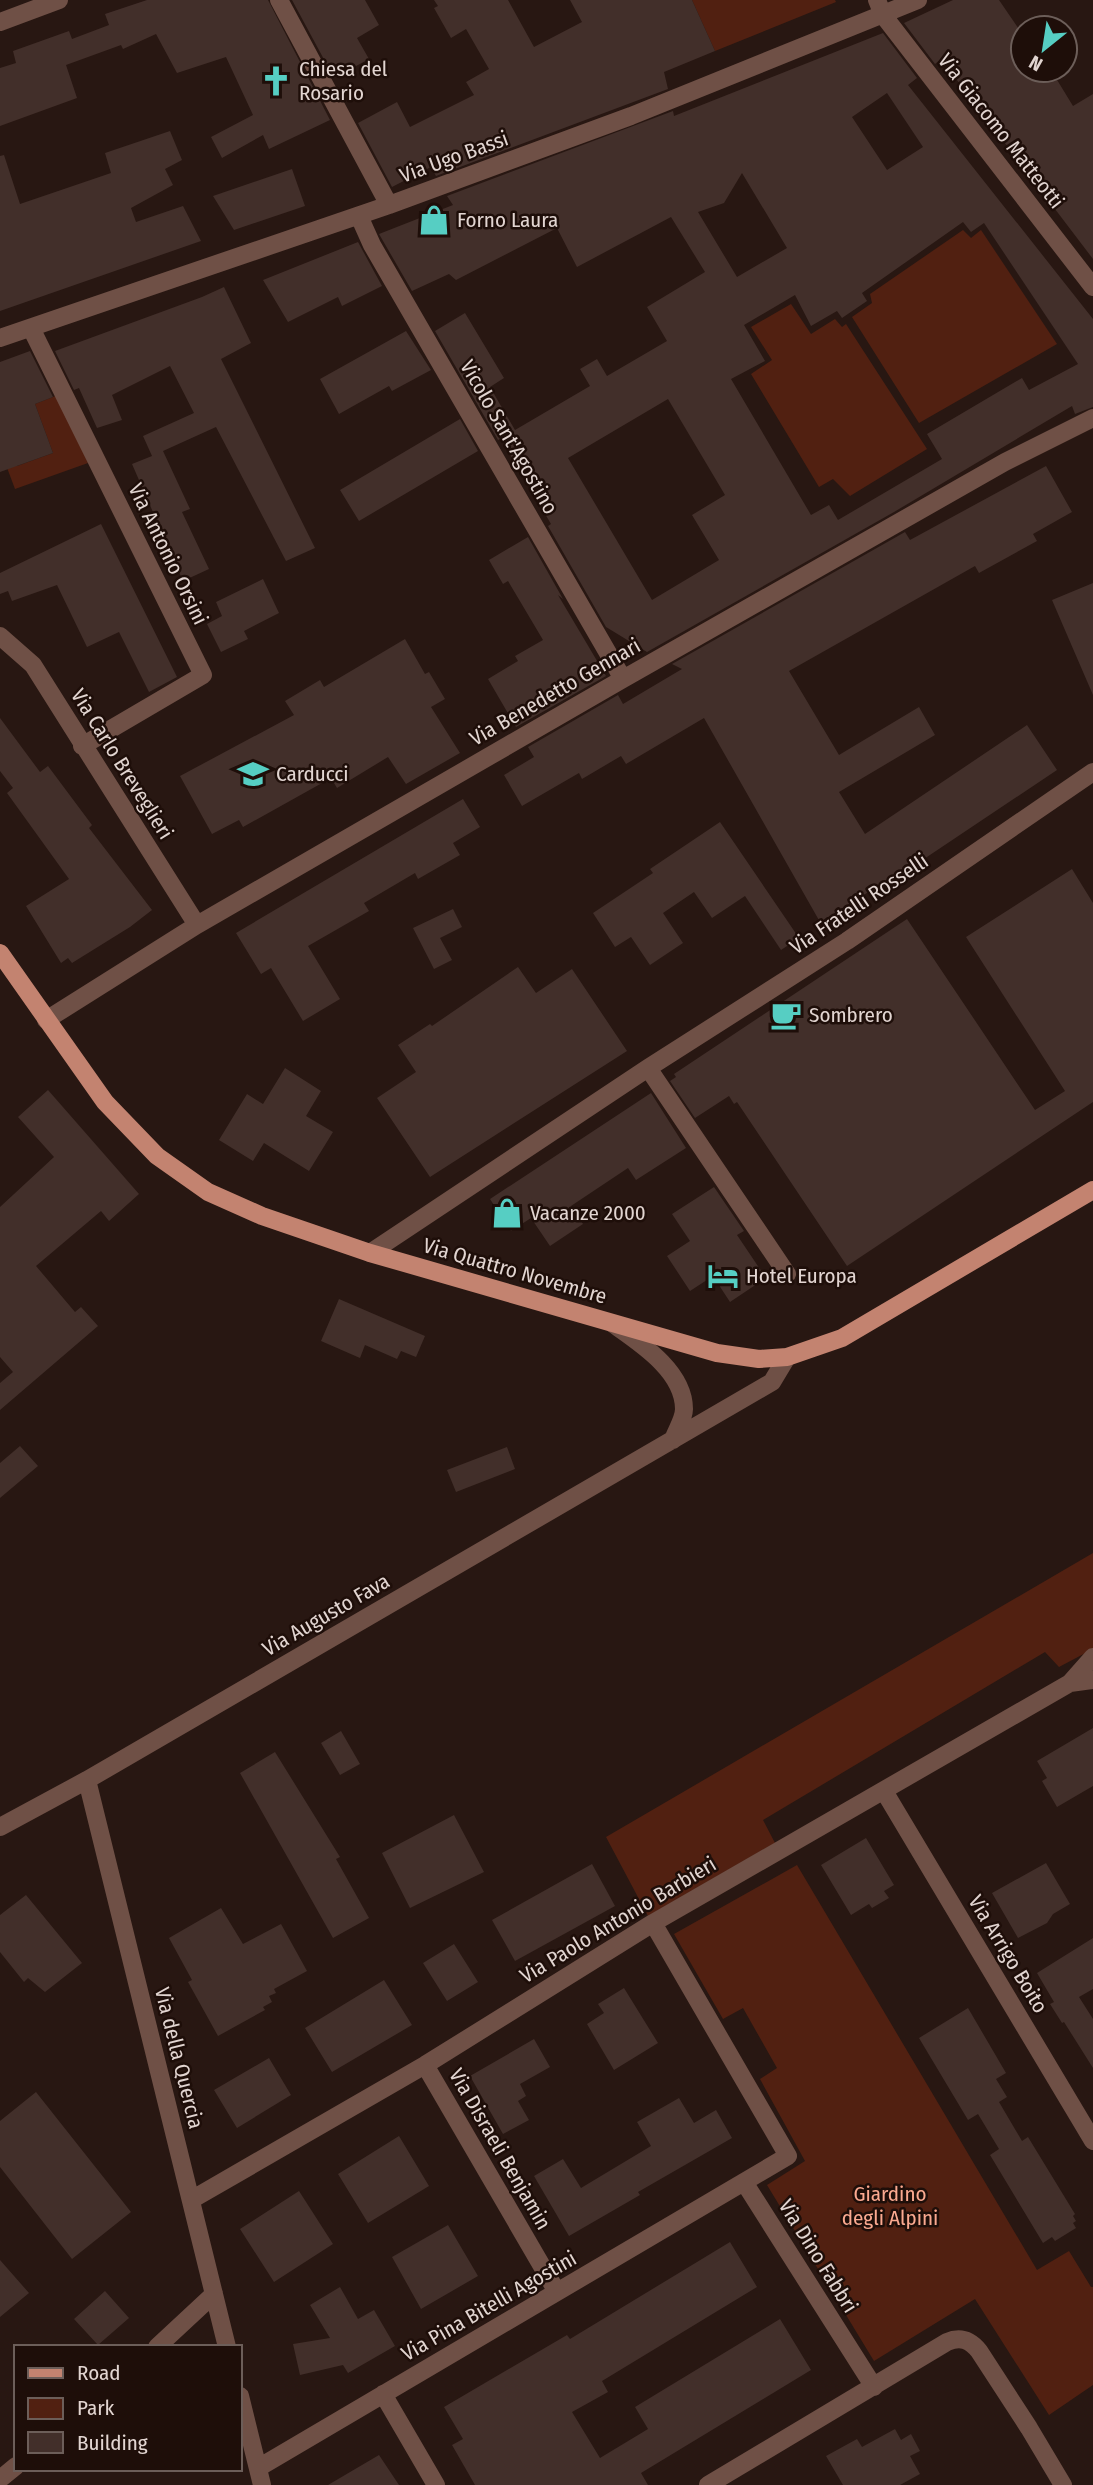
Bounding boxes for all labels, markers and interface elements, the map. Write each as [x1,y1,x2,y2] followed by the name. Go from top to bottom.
[1009,14,1079,84] north arrow
[932,48,1070,214] street label: Via Giacomo Matteotti
[1025,50,1046,76] text: N
[299,56,388,106] place label: Chiesa del Rosario
[259,64,293,98] church icon: Chiesa del Rosario
[396,125,512,189] street label: Via Ugo Bassi
[417,203,451,237] shop icon: Forno Laura
[457,207,558,233] place label: Forno Laura
[454,355,564,519] street label: Vicolo Sant'Agostino
[123,479,213,629] street label: Via Antonio Orsini
[465,632,645,752] street label: Via Benedetto Gennari
[65,684,179,844] street label: Via Carlo Breveglieri
[236,757,270,791] school or university icon: Carducci
[276,761,349,787] place label: Carducci
[785,848,933,960] street label: Via Fratelli Rosselli
[769,998,803,1032] cafe icon: Sombrero
[809,1002,893,1028] place label: Sombrero
[490,1196,524,1230] shop icon: Vacanze 2000
[530,1200,646,1226] place label: Vacanze 2000
[420,1232,610,1310] street label: Via Quattro Novembre
[706,1259,740,1293] hotel icon: Hotel Europa
[746,1263,857,1289] place label: Hotel Europa
[258,1568,394,1662] street label: Via Augusto Fava
[515,1851,721,1989] street label: Via Paolo Antonio Barbieri
[963,1890,1053,2018] street label: Via Arrigo Boito
[149,1985,209,2131] street label: Via della Quercia
[443,2064,557,2234] street label: Via Disraeli Benjamin
[842,2181,938,2231] park label: Giardino degli Alpini
[773,2194,863,2318] street label: Via Dino Fabbri
[397,2245,581,2367] street label: Via Pina Bitelli Agostini
[14,2345,242,2471] legend
[77,2360,121,2386] text: Road
[77,2395,115,2421] text: Park
[77,2430,148,2456] text: Building

